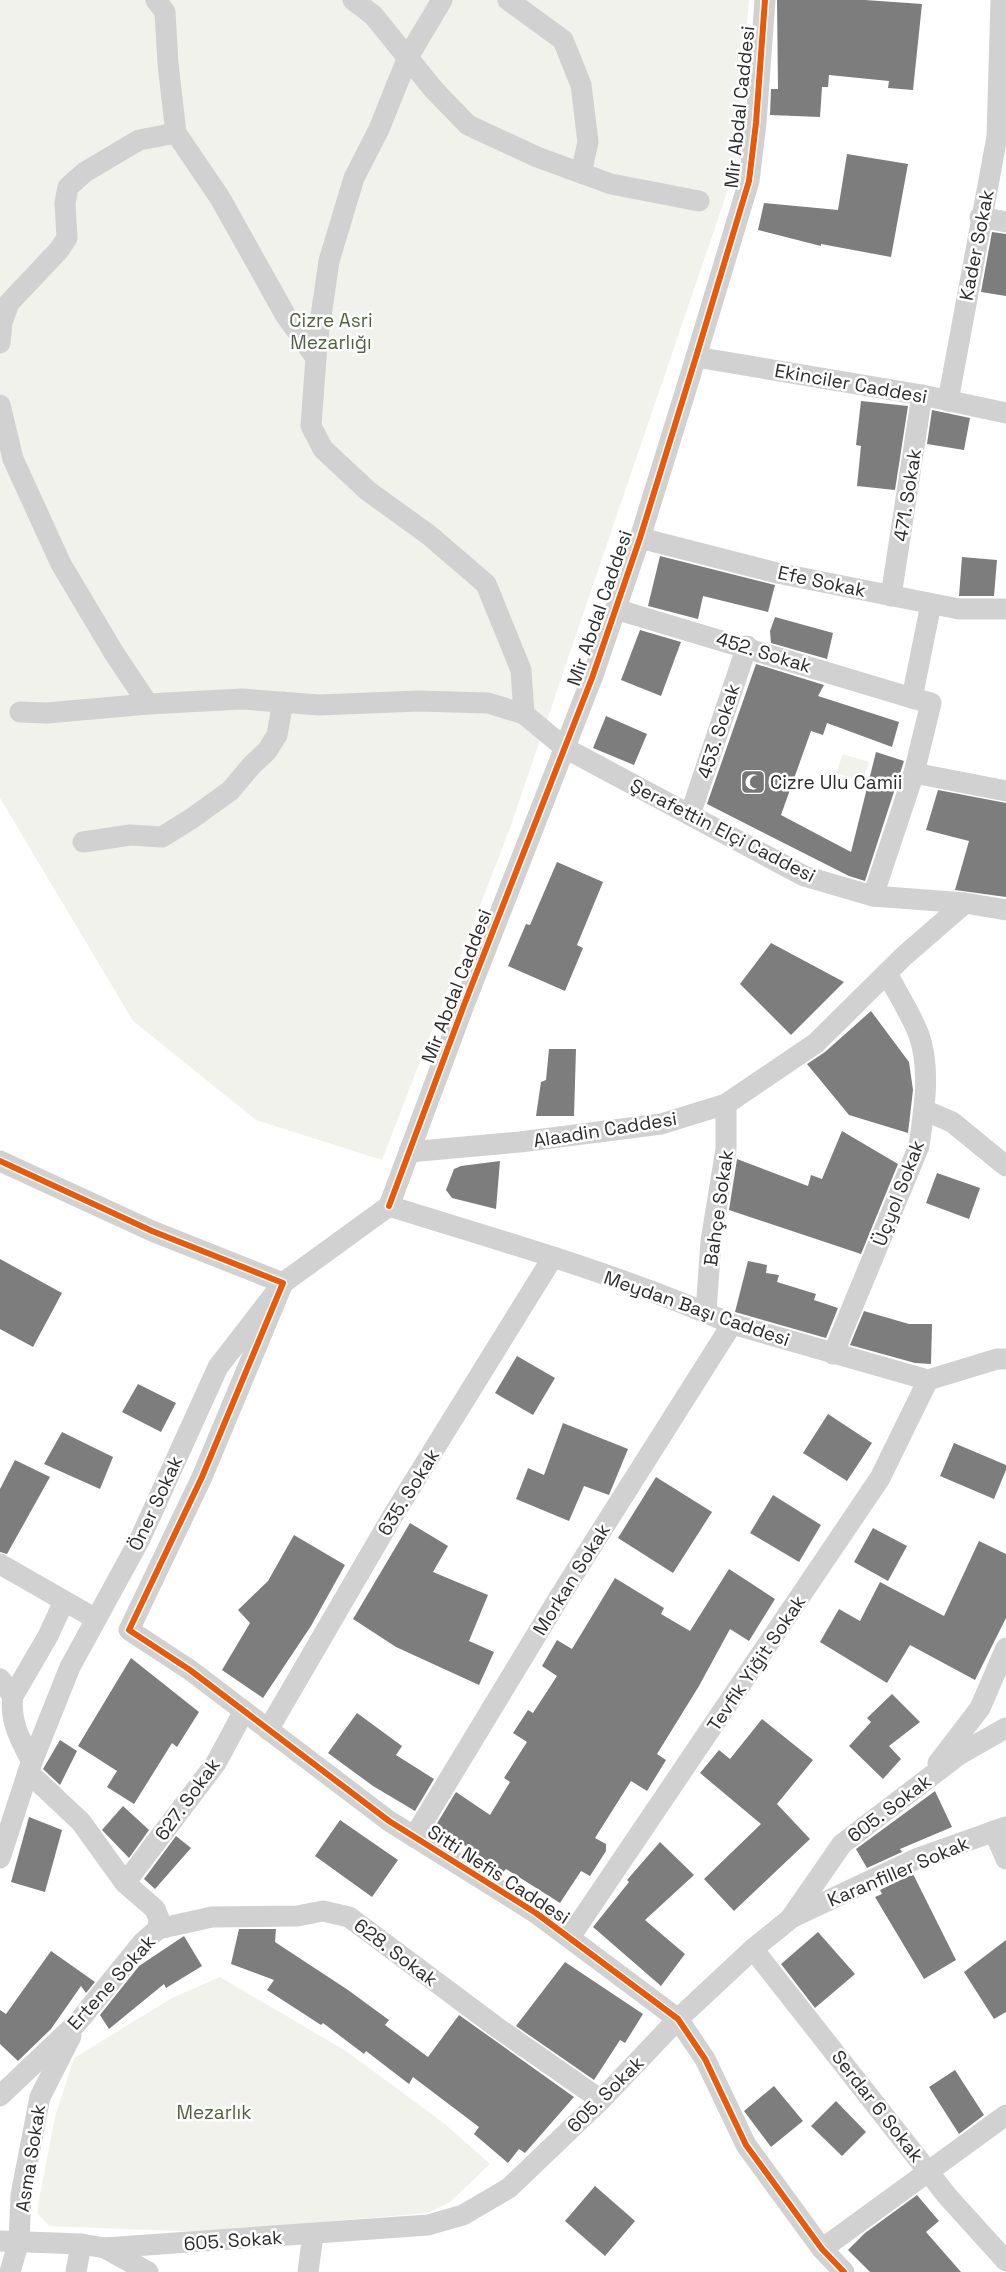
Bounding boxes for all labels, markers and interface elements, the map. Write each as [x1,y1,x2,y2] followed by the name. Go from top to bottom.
[719,25,760,189] street label: Mir Abdal Caddesi
[954,188,999,303] street label: Kader Sokak
[289,308,373,355] park label: Cizre Asri Mezarlığı
[773,358,929,409] street label: Ekinciler Caddesi
[888,447,927,543] street label: 471. Sokak
[561,527,638,689] street label: Mir Abdal Caddesi
[776,560,868,603] street label: Efe Sokak
[713,626,814,679] street label: 452. Sokak
[691,681,746,782] street label: 453. Sokak
[740,769,766,795] mosque icon: Cizre Ulu Camii
[770,770,902,795] place label: Cizre Ulu Camii
[626,773,820,888] street label: Şerafettin Elçi Caddesi
[416,906,497,1067] street label: Mir Abdal Caddesi
[532,1106,679,1153] street label: Alaadin Caddesi
[867,1137,930,1250] street label: Üçyol Sokak
[698,1148,739,1268] street label: Bahçe Sokak
[600,1265,793,1352] street label: Meydan Başı Caddesi
[372,1444,445,1540] street label: 635. Sokak
[123,1452,188,1555] street label: Öner Sokak
[527,1519,616,1640] street label: Morkan Sokak
[702,1590,811,1736] street label: Tevfik Yiğit Sokak
[149,1753,226,1845] street label: 627. Sokak
[842,1769,936,1848] street label: 605. Sokak
[423,1819,575,1930] street label: Sitti Nefis Caddesi
[824,1830,973,1913] street label: Karanfiller Sokak
[349,1913,443,1992] street label: 628. Sokak
[62,1929,161,2035] street label: Ertene Sokak
[826,2045,929,2168] street label: Serdar 6 Sokak
[562,2051,649,2138] street label: 605. Sokak
[177,2100,251,2125] park label: Mezarlık
[10,2102,51,2214] street label: Asma Sokak
[183,2225,283,2256] street label: 605. Sokak

